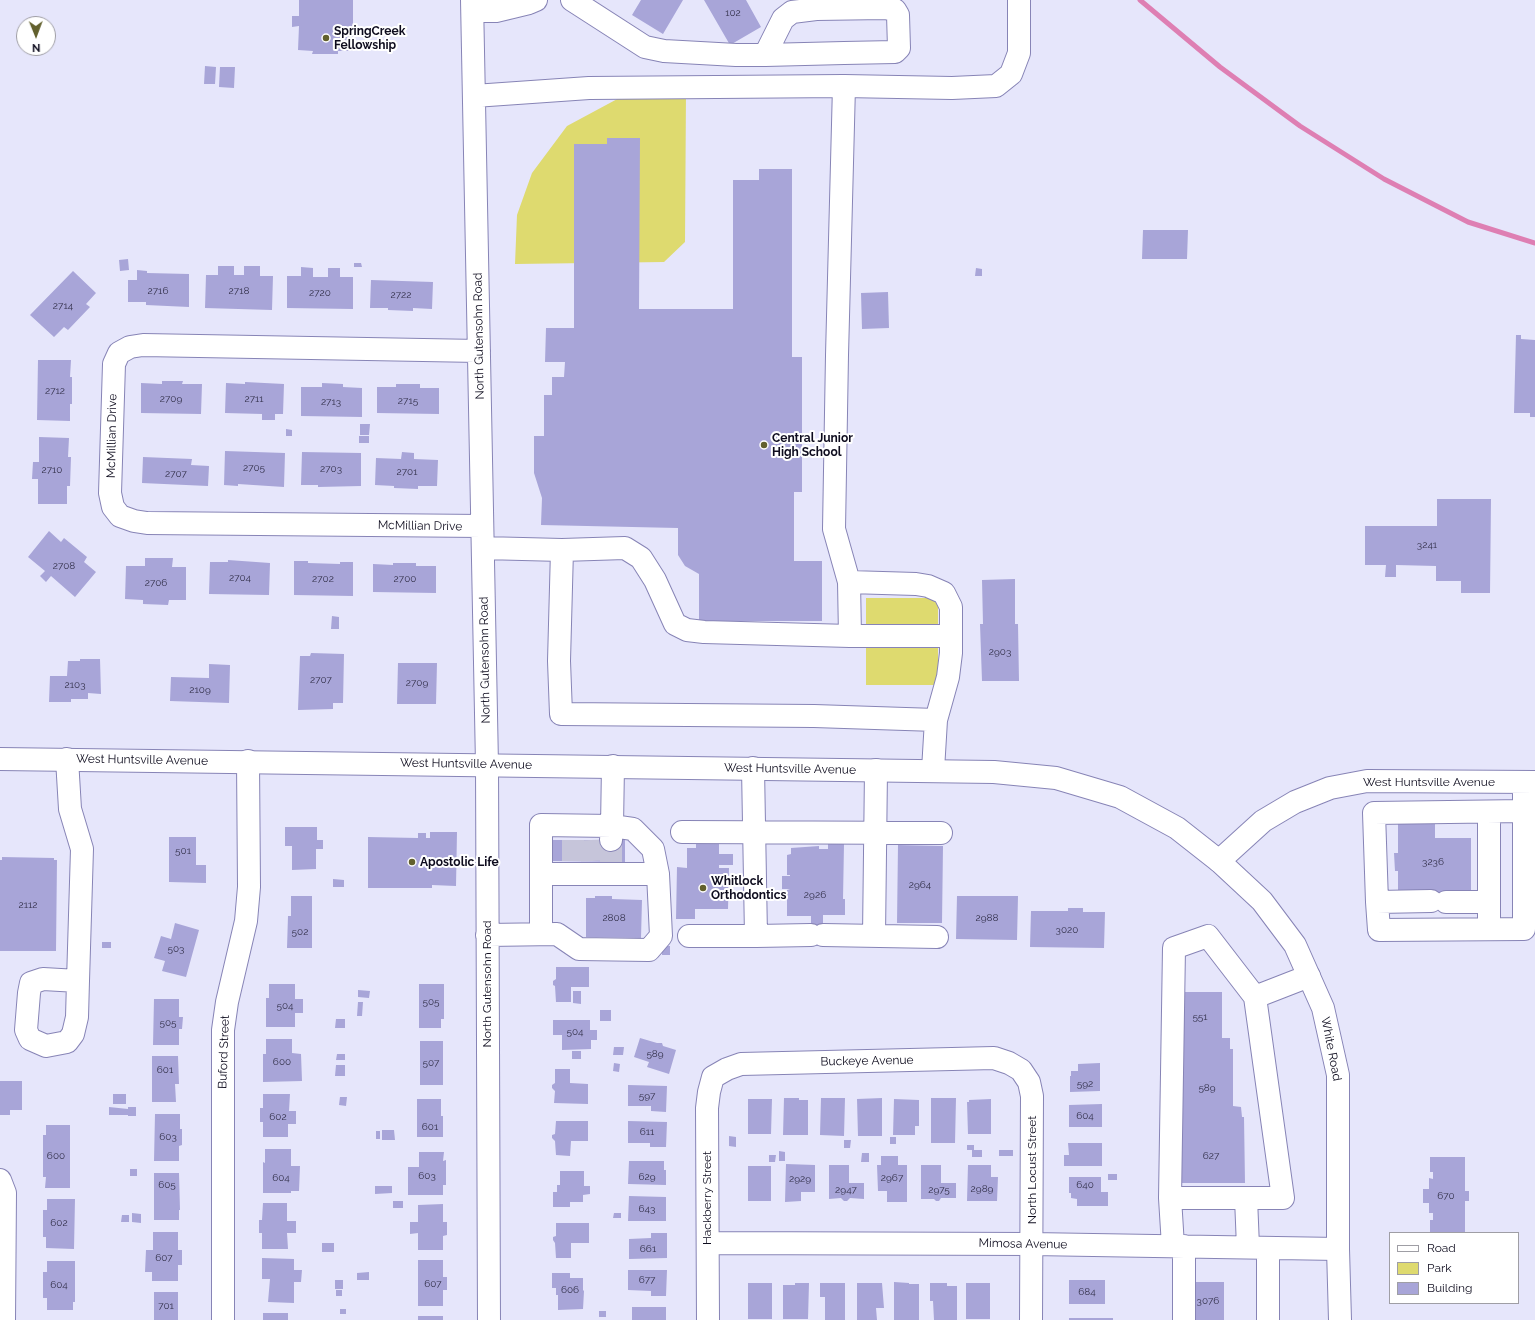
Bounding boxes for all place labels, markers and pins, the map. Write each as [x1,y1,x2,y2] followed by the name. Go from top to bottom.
[334,24,405,52] place label: SpringCreek Fellowship
[321,33,331,43] marker: SpringCreek Fellowship
[772,431,853,459] place label: Central Junior High School
[759,440,769,450] marker: Central Junior High School
[420,855,499,869] place label: Apostolic Life
[407,857,417,867] marker: Apostolic Life
[711,874,786,902] place label: Whitlock Orthodontics
[698,883,708,893] marker: Whitlock Orthodontics

